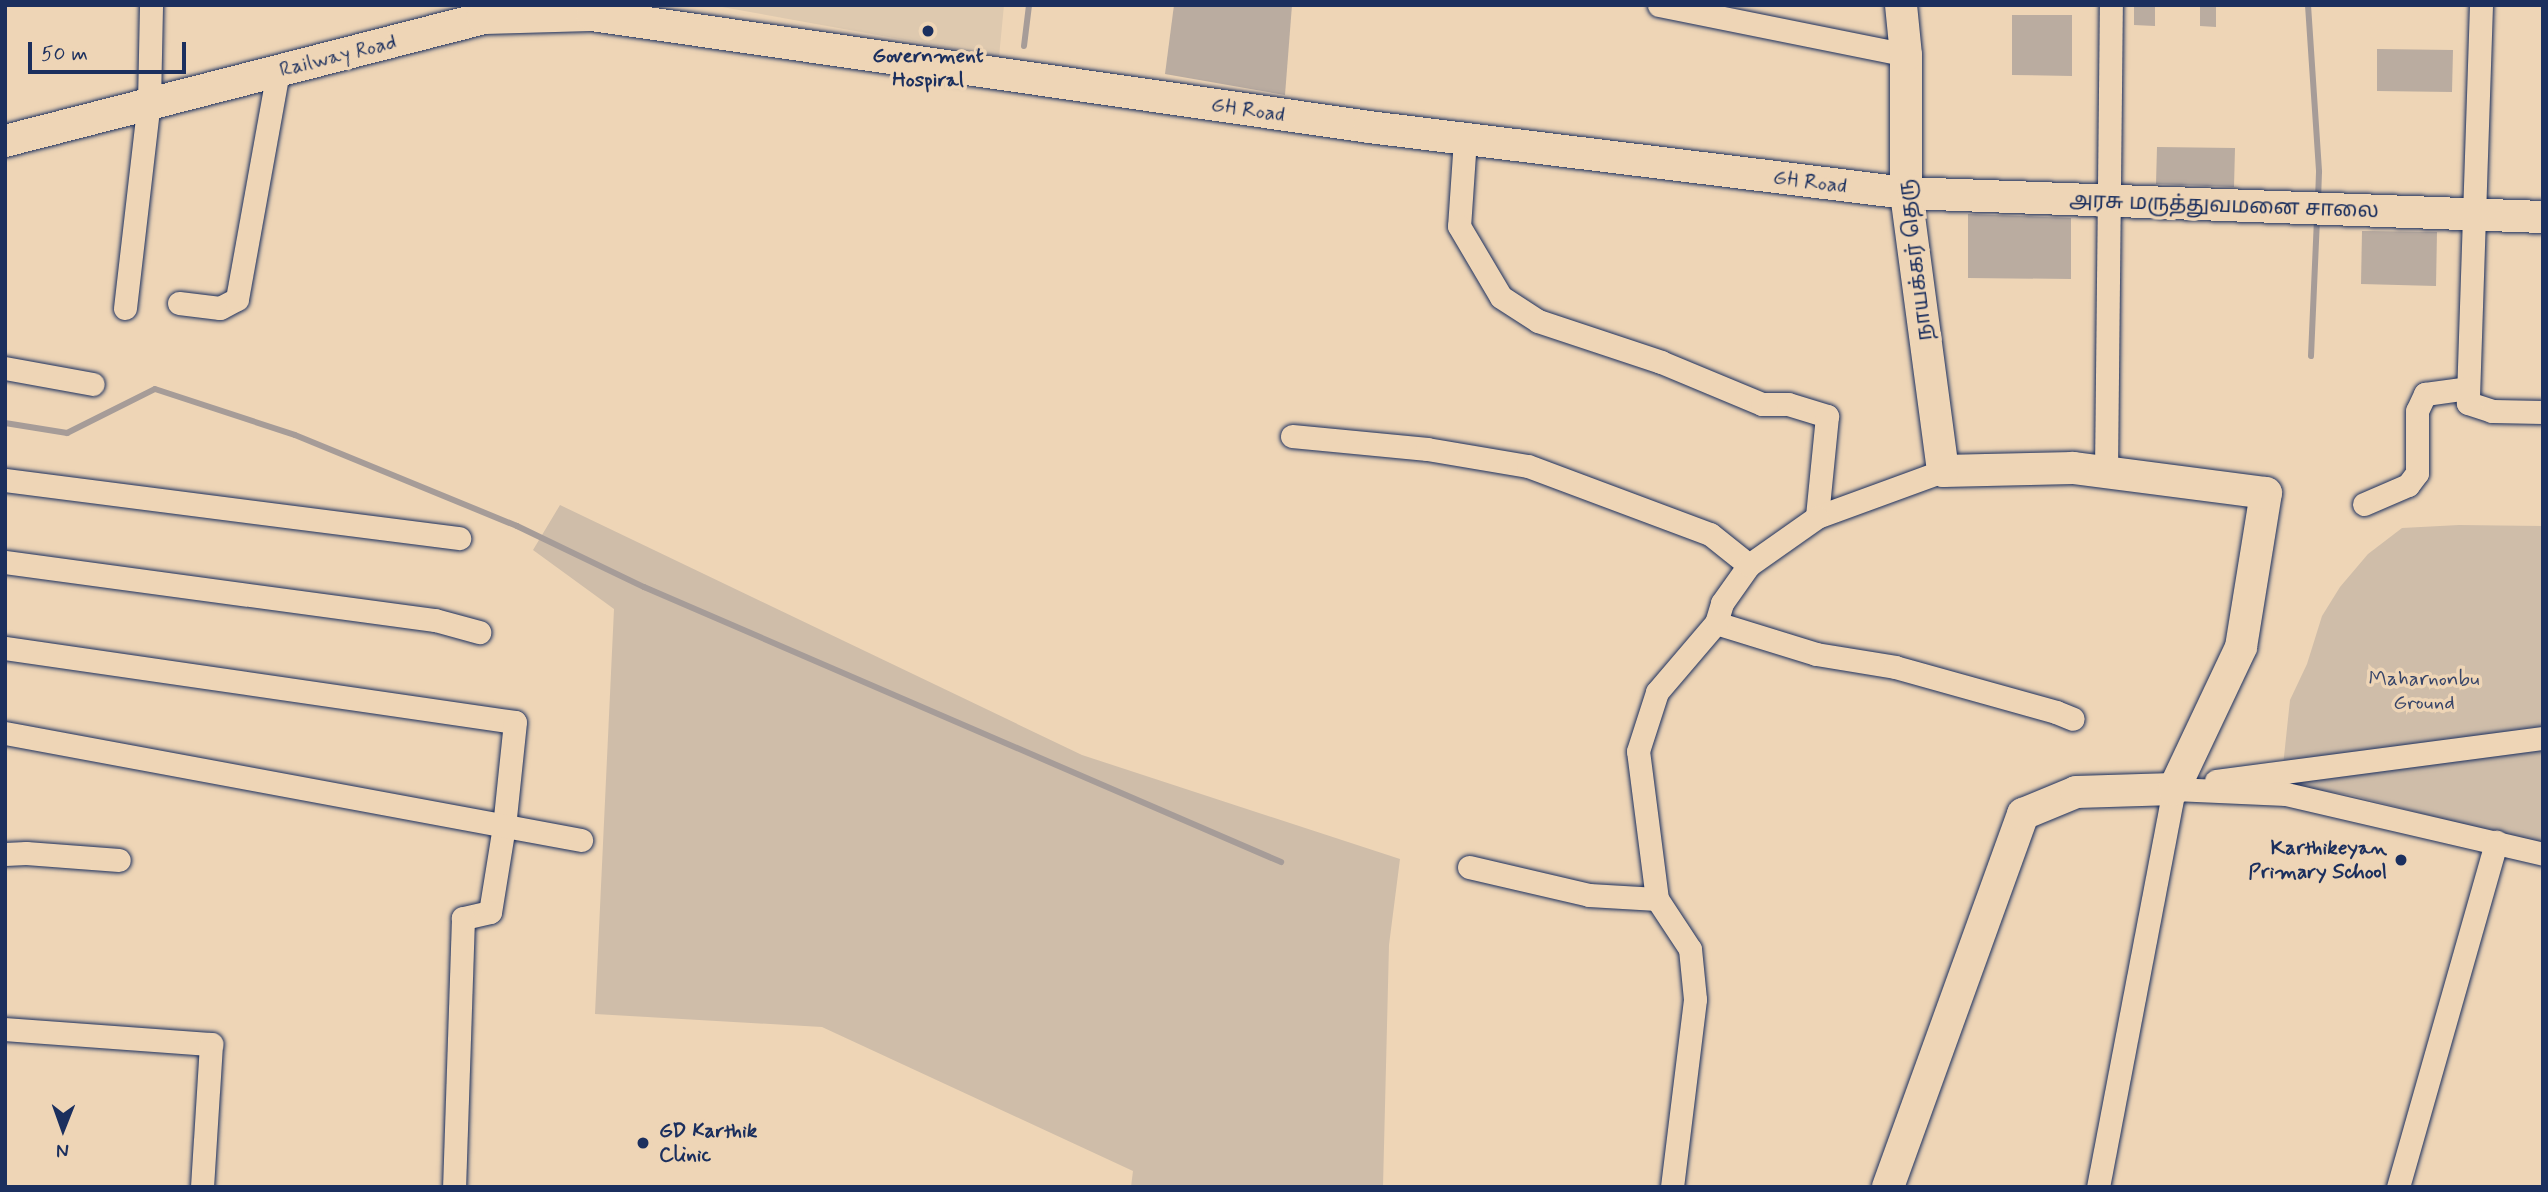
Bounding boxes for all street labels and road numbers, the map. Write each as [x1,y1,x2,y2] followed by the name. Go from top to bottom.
[277,29,399,83] street label: Railway Road
[1210,92,1286,128] street label: GH Road
[1772,165,1848,199] street label: GH Road
[1894,178,1938,342] street label: நாயக்கர் தெரு
[2069,188,2379,224] street label: அரசு மருத்துவமனை சாலை

